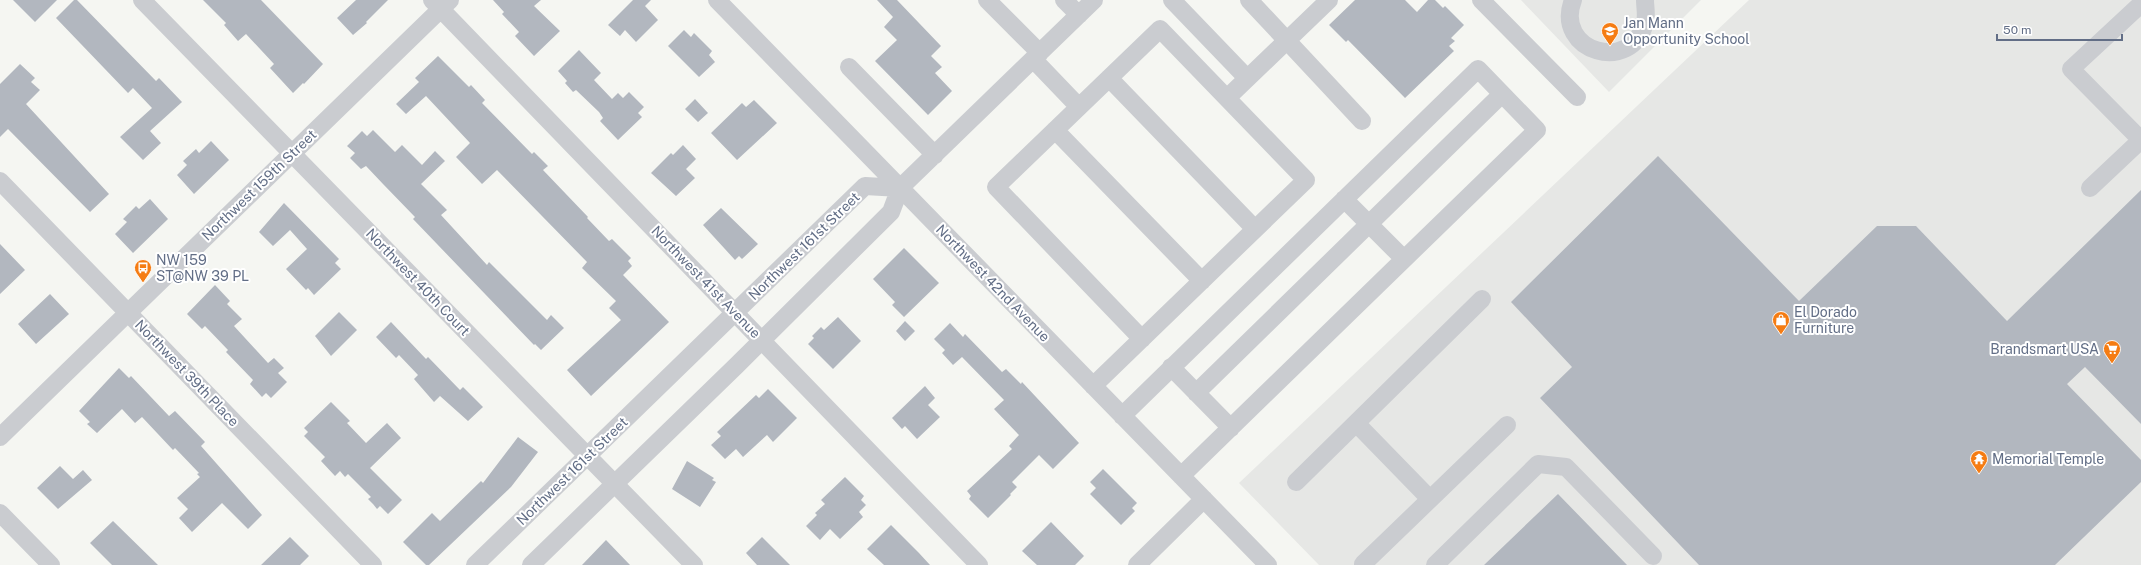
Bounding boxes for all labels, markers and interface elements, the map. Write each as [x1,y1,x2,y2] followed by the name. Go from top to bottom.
[1623,15,1750,47] place label: Jan Mann Opportunity School
[1997,16,2122,42] scale bar
[1600,21,1620,46] school or university icon: Jan Mann Opportunity School
[2003,23,2031,37] text: 50 m
[199,126,319,244] street label: Northwest 159th Street
[745,189,863,303] street label: Northwest 161st Street
[933,221,1053,345] street label: Northwest 42nd Avenue
[648,223,764,341] street label: Northwest 41st Avenue
[363,225,473,339] street label: Northwest 40th Court
[156,252,249,284] place label: NW 159 ST@NW 39 PL
[133,258,153,283] bus stop icon: NW 159 ST@NW 39 PL
[1794,304,1857,336] place label: El Dorado Furniture
[1771,310,1791,335] shop icon: El Dorado Furniture
[132,316,242,430] street label: Northwest 39th Place
[2102,339,2122,364] supermarket icon: Brandsmart USA
[1990,341,2099,357] place label: Brandsmart USA
[513,414,631,528] street label: Northwest 161st Street
[1969,449,1989,474] temple icon: Memorial Temple
[1992,451,2104,467] place label: Memorial Temple

